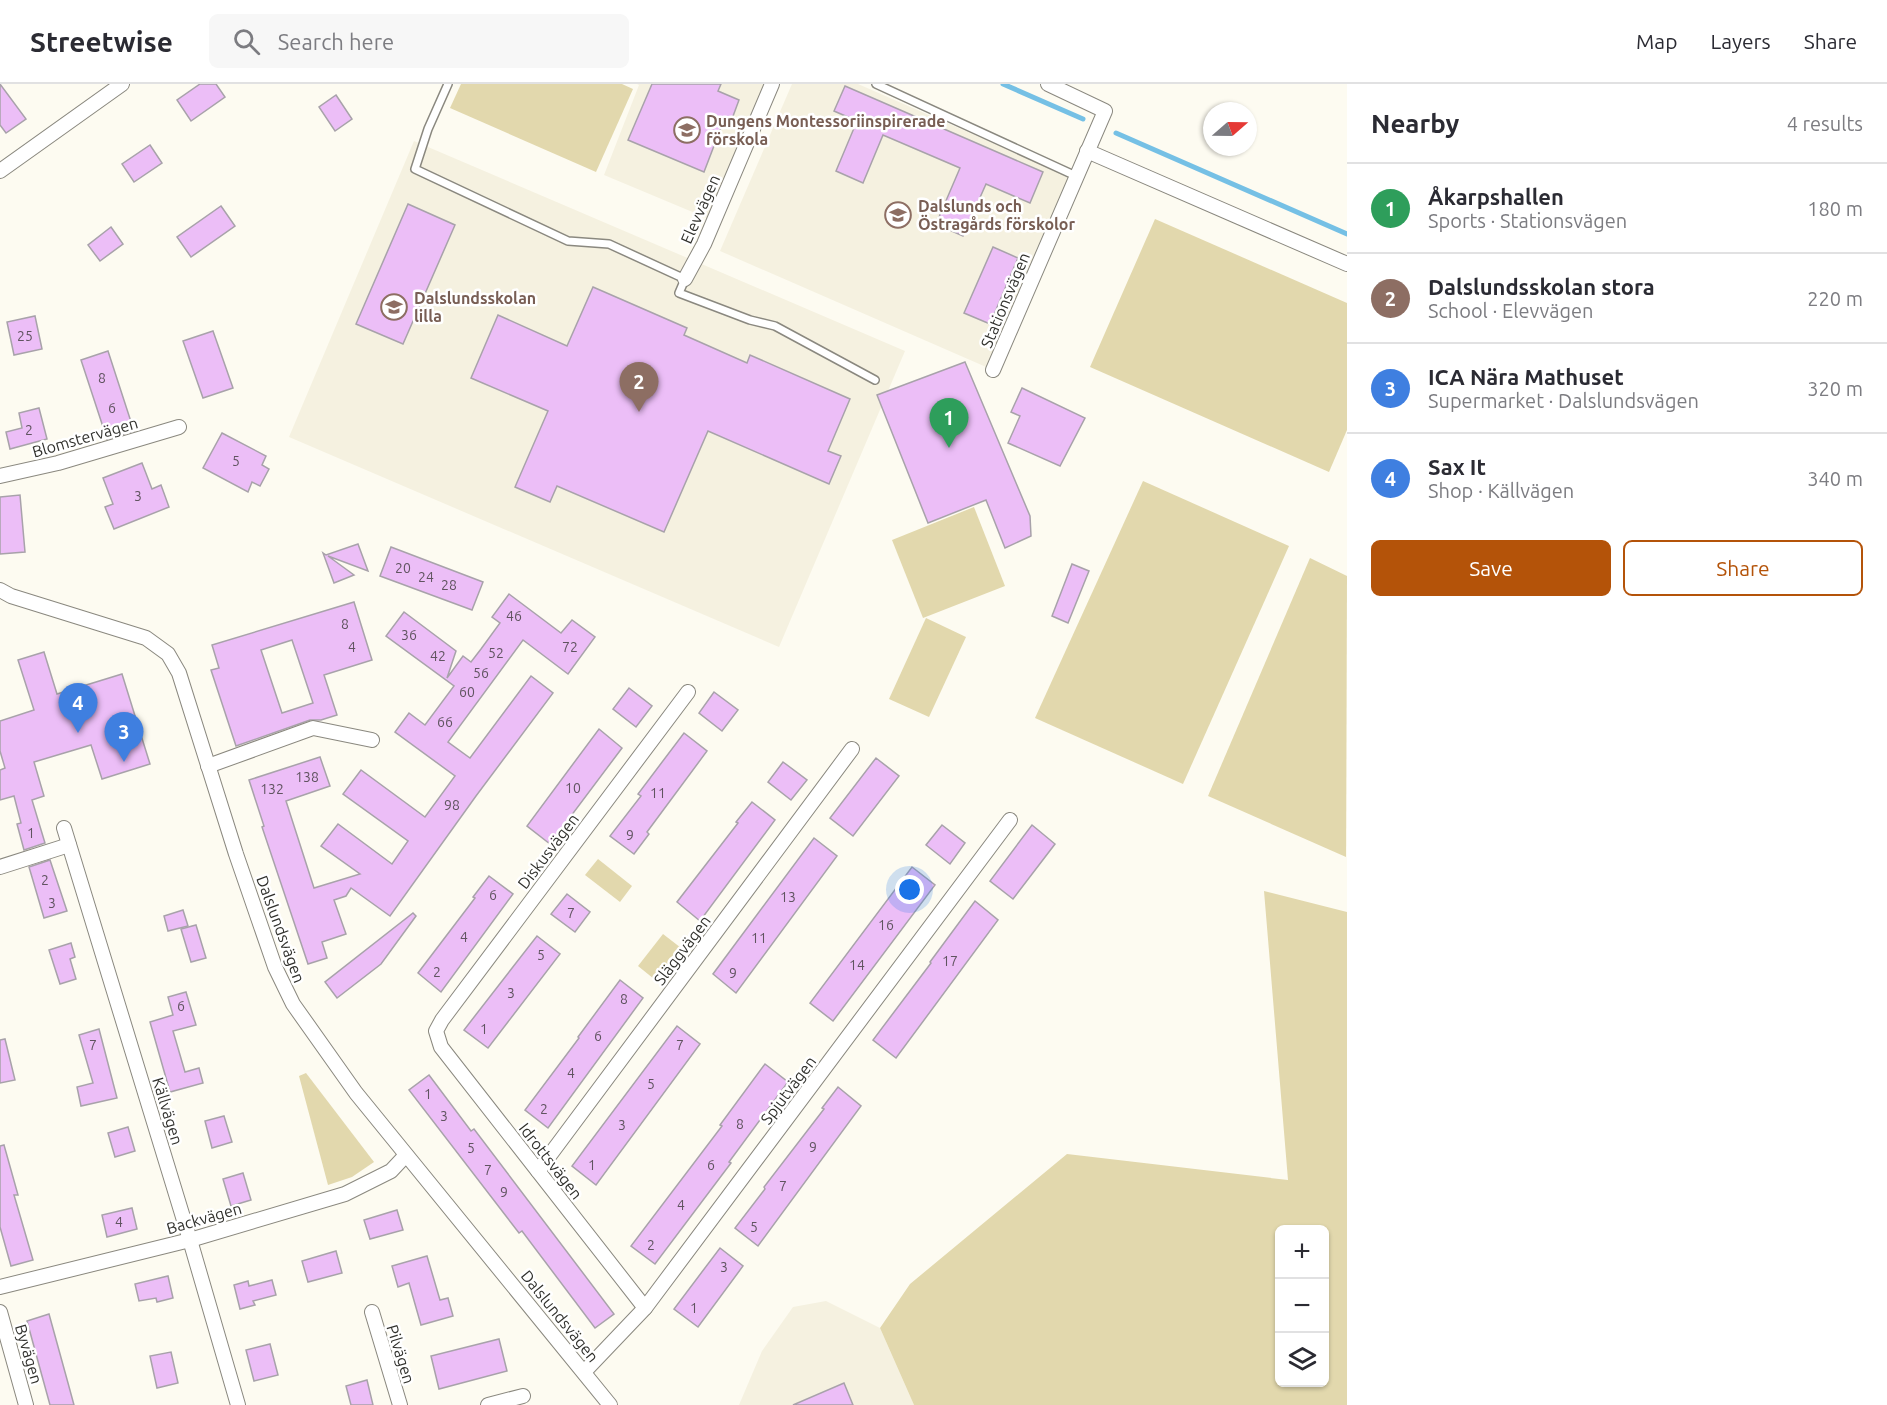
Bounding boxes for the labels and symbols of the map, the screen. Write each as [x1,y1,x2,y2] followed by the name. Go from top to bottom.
[1203,102,1257,156] north arrow
[706,112,946,148] place label: Dungens Montessoriinspirerade förskola
[672,115,702,145] school or university icon: Dungens Montessoriinspirerade förskola
[677,172,723,246] street label: Elevvägen
[918,197,1076,233] place label: Dalslunds och Östragårds förskolor
[883,200,913,230] school or university icon: Dalslunds och Östragårds förskolor
[977,250,1033,350] street label: Stationsvägen
[414,289,536,325] place label: Dalslundsskolan lilla
[379,292,409,322] school or university icon: Dalslundsskolan lilla
[17,328,33,344] house number: 25
[620,362,658,412] pin: 2
[98,370,106,386] house number: 8
[930,398,968,448] pin: 1
[108,400,116,416] house number: 6
[30,413,140,461] street label: Blomstervägen
[25,422,33,438] house number: 2
[232,453,240,469] house number: 5
[134,488,142,504] house number: 3
[395,560,411,576] house number: 20
[418,569,434,585] house number: 24
[441,577,457,593] house number: 28
[506,608,522,624] house number: 46
[341,616,349,632] house number: 8
[401,627,417,643] house number: 36
[348,639,356,655] house number: 4
[562,639,578,655] house number: 72
[488,645,504,661] house number: 52
[430,648,446,664] house number: 42
[473,665,489,681] house number: 56
[58,684,98,733] pin: 4
[459,684,475,700] house number: 60
[104,712,144,762] pin: 3
[437,714,453,730] house number: 66
[295,769,319,785] house number: 138
[565,780,581,796] house number: 10
[260,781,284,797] house number: 132
[650,785,666,801] house number: 11
[444,797,460,813] house number: 98
[514,810,582,892] street label: Diskusvägen
[27,825,35,841] house number: 1
[626,827,634,843] house number: 9
[41,872,49,888] house number: 2
[253,873,309,985] street label: Dalslundsvägen
[895,875,924,904] your location
[489,887,497,903] house number: 6
[780,889,796,905] house number: 13
[48,895,56,911] house number: 3
[567,905,575,921] house number: 7
[650,912,714,988] street label: Släggvägen
[878,917,894,933] house number: 16
[460,929,468,945] house number: 4
[751,930,767,946] house number: 11
[537,947,545,963] house number: 5
[942,953,958,969] house number: 17
[849,957,865,973] house number: 14
[433,964,441,980] house number: 2
[729,965,737,981] house number: 9
[507,985,515,1001] house number: 3
[620,991,628,1007] house number: 8
[177,998,185,1014] house number: 6
[480,1021,488,1037] house number: 1
[594,1028,602,1044] house number: 6
[89,1037,97,1053] house number: 7
[676,1037,684,1053] house number: 7
[757,1053,819,1127] street label: Spjutvägen
[567,1065,575,1081] house number: 4
[149,1075,187,1147] street label: Källvägen
[647,1076,655,1092] house number: 5
[424,1086,432,1102] house number: 1
[540,1101,548,1117] house number: 2
[440,1108,448,1124] house number: 3
[736,1116,744,1132] house number: 8
[618,1117,626,1133] house number: 3
[516,1119,586,1203] street label: Idrottsvägen
[809,1139,817,1155] house number: 9
[467,1140,475,1156] house number: 5
[588,1157,596,1173] house number: 1
[707,1157,715,1173] house number: 6
[484,1162,492,1178] house number: 7
[779,1178,787,1194] house number: 7
[500,1184,508,1200] house number: 9
[677,1197,685,1213] house number: 4
[164,1199,244,1237] street label: Backvägen
[115,1214,123,1230] house number: 4
[750,1219,758,1235] house number: 5
[647,1237,655,1253] house number: 2
[720,1259,728,1275] house number: 3
[518,1267,602,1365] street label: Dalslundsvägen
[690,1300,698,1316] house number: 1
[12,1322,46,1386] street label: Byvägen
[384,1322,418,1386] street label: Pilvägen

